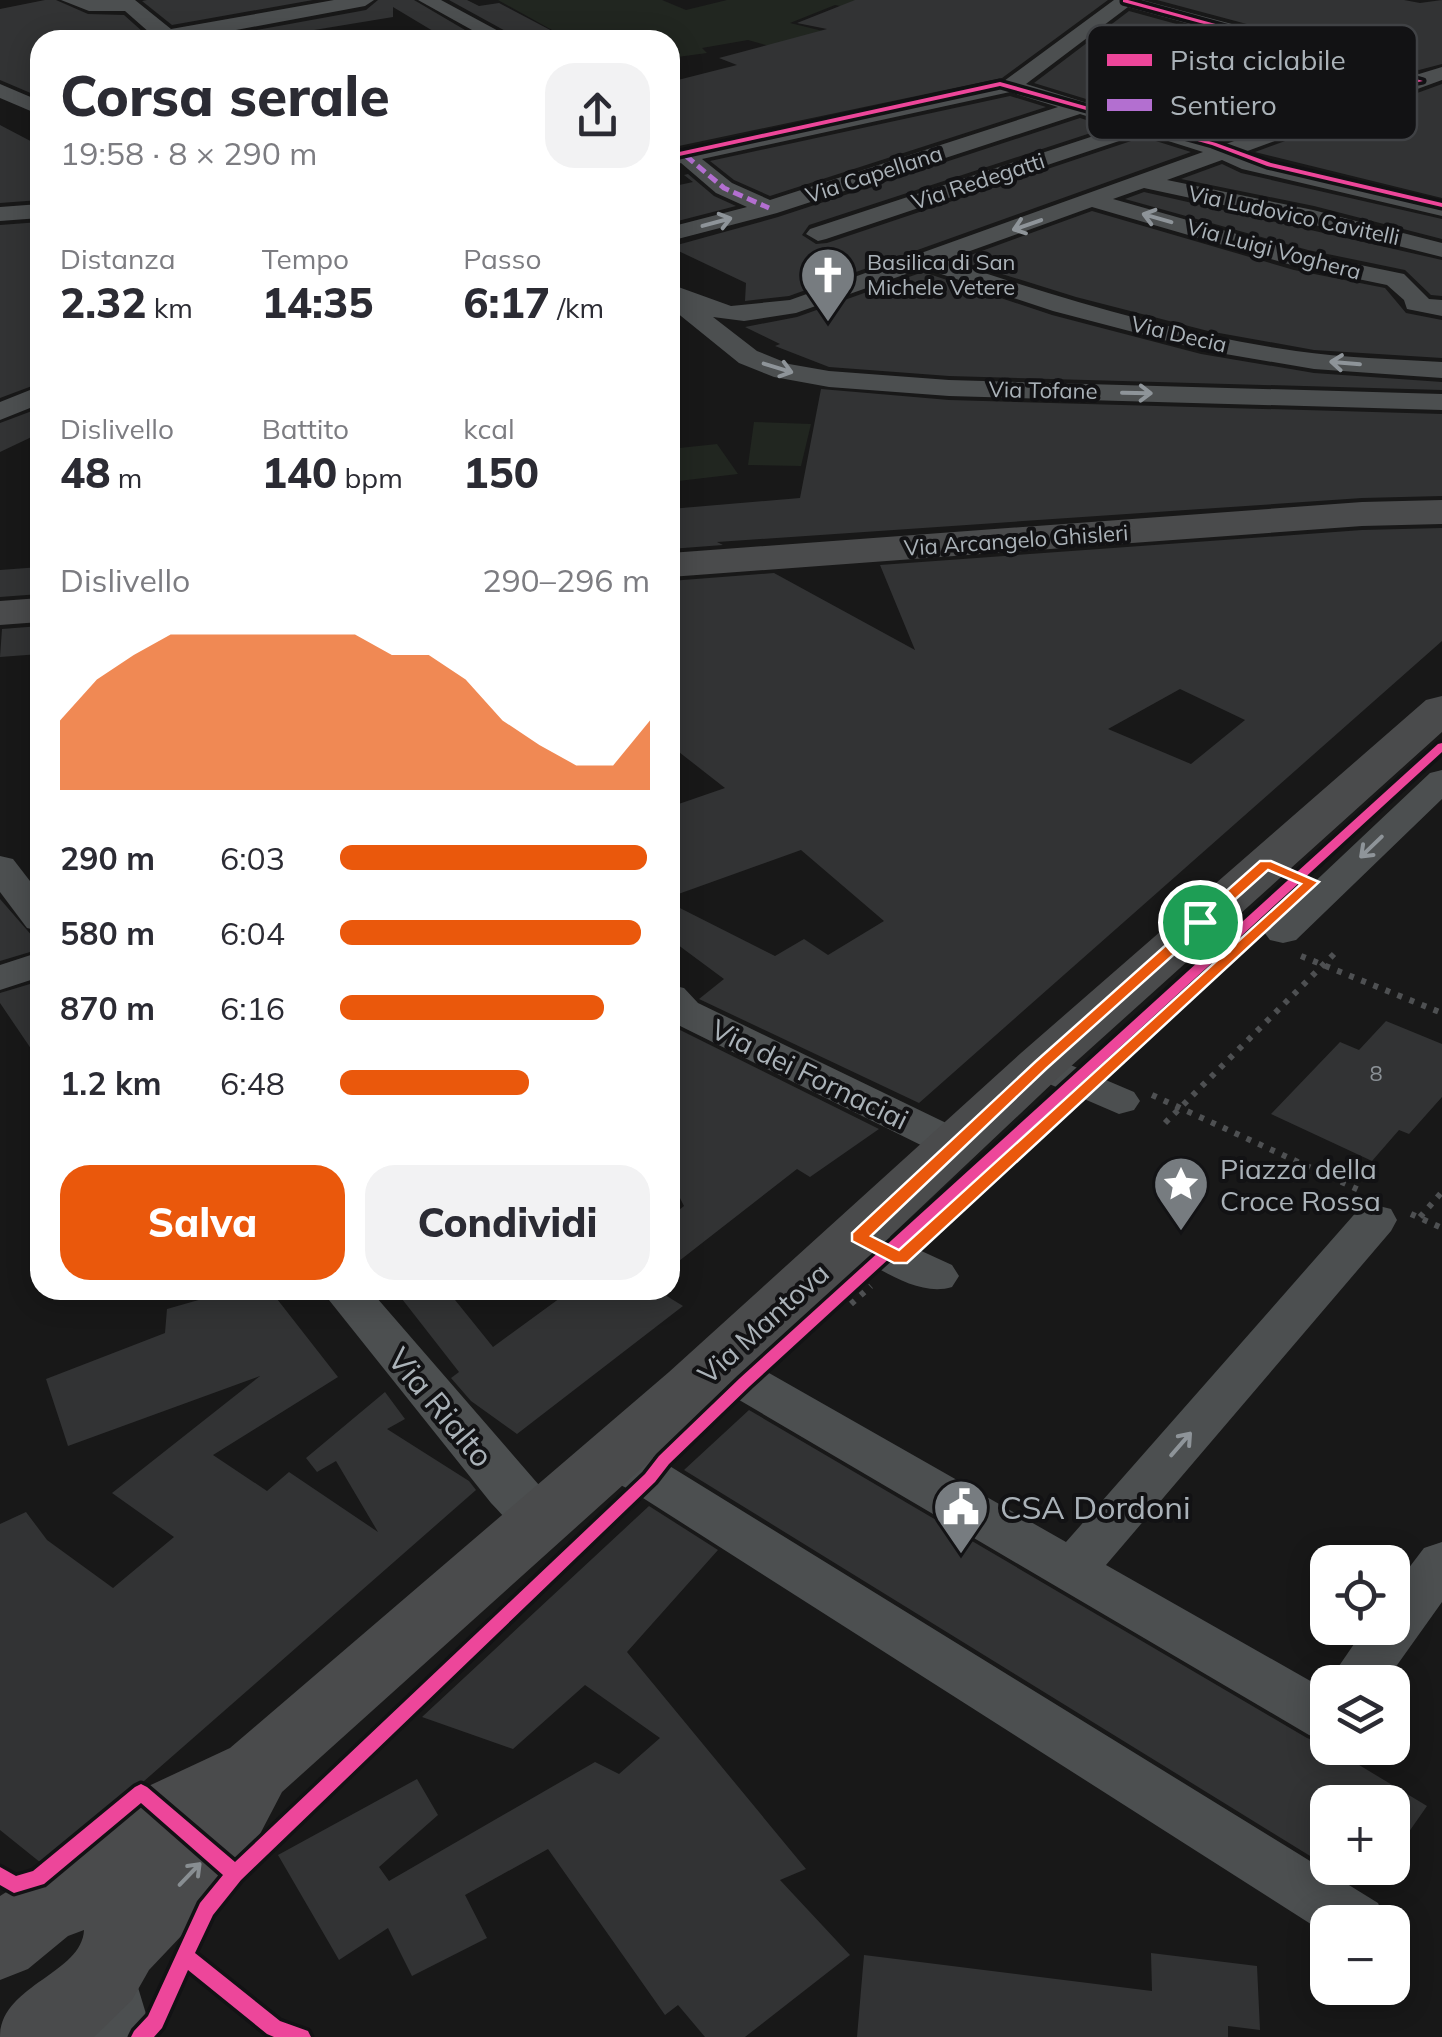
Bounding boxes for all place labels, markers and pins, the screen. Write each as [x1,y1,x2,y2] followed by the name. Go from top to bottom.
[798,245,858,324] church icon: Basilica di San Michele Vetere
[867,248,1016,301] place label: Basilica di San Michele Vetere
[1158,880,1243,965] pin
[1220,1151,1381,1218] place label: Piazza della Croce Rossa
[1151,1154,1211,1233] place icon: Piazza della Croce Rossa
[931,1477,991,1556] public building icon: CSA Dordoni
[1000,1487,1191,1527] place label: CSA Dordoni

